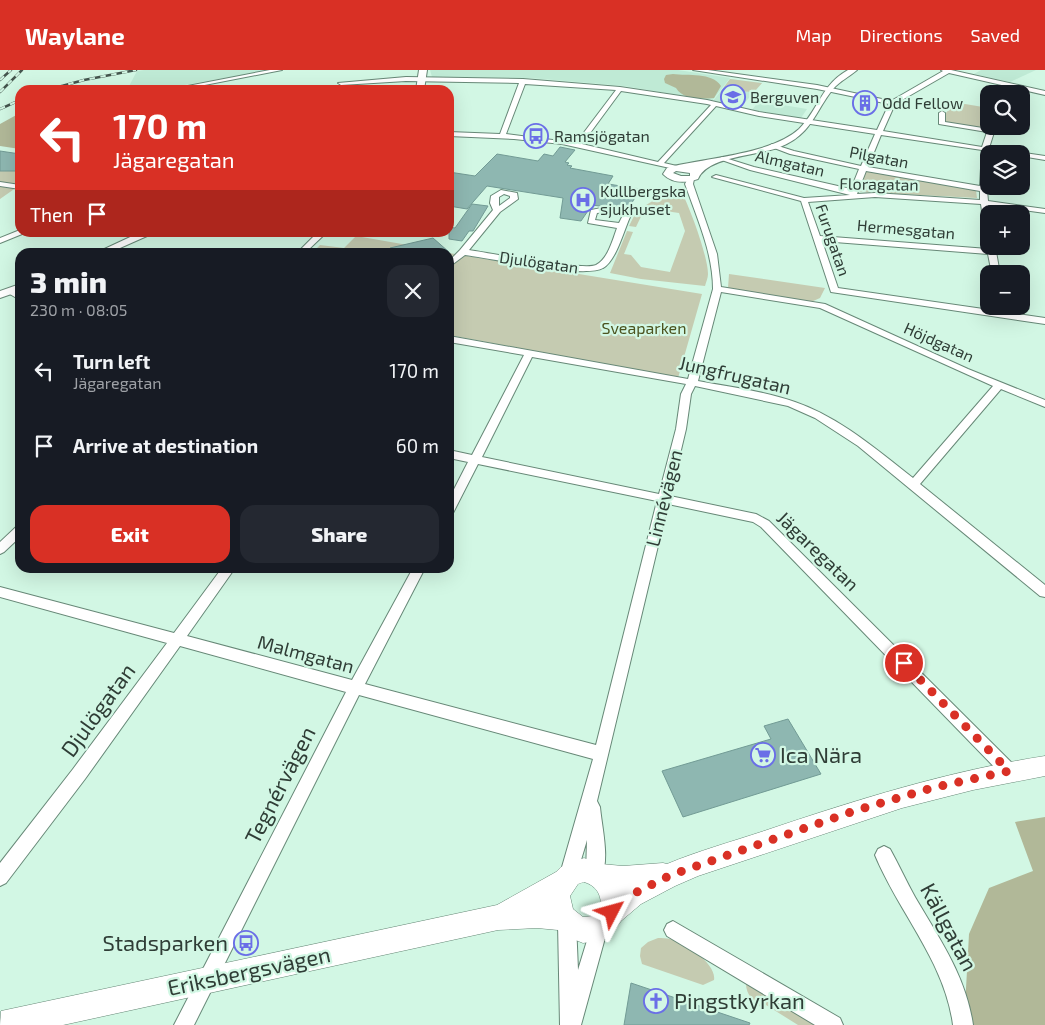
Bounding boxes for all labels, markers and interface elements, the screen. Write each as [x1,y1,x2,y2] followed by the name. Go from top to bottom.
[25,21,125,50] text: Waylane
[795,24,832,46] text: Map
[860,24,943,46] text: Directions
[971,24,1020,46] text: Saved
[720,84,746,110] school or university icon: Berguven
[980,85,1030,315] map controls
[980,85,1030,135] button: search
[750,87,819,106] place label: Berguven
[852,90,878,116] building icon: Odd Fellow
[882,93,963,112] place label: Odd Fellow
[113,104,207,146] text: 170 m
[30,105,95,170] icon: left
[523,123,549,149] bus stop icon: Ramsjögatan
[554,126,650,146] place label: Ramsjögatan
[848,141,910,172] street label: Pilgatan
[754,145,827,180] street label: Almgatan
[980,145,1030,195] button: layers
[113,146,235,172] text: Jägaregatan
[839,173,919,194] street label: Floragatan
[600,181,686,219] place label: Kullbergska sjukhuset
[570,187,596,213] hospital icon: Kullbergska sjukhuset
[83,200,111,228] icon: arrive
[812,201,855,278] street label: Furugatan
[30,203,73,226] text: Then
[980,205,1030,255] button: +
[856,215,956,242] street label: Hermesgatan
[498,247,580,277] street label: Djulögatan
[30,263,107,299] text: 3 min
[387,265,439,317] button: close
[980,265,1030,315] button: −
[30,300,127,319] text: 230 m · 08:05
[602,318,686,337] park label: Sveaparken
[901,318,977,366] street label: Höjdgatan
[73,350,150,373] text: Turn left
[677,350,793,399] street label: Jungfrugatan
[30,357,58,385] icon: left
[389,359,439,382] text: 170 m
[73,373,161,392] text: Jägaregatan
[30,432,58,460] icon: arrive
[73,434,258,457] text: Arrive at destination
[396,434,439,457] text: 60 m
[640,447,687,549] street label: Linnévägen
[30,505,230,563] button: Exit
[240,505,439,563] button: Share
[773,506,864,595] street label: Jägaregatan
[255,630,357,677] street label: Malmgatan
[883,642,925,684] pin
[890,649,918,677] icon: arrive
[55,658,141,762] street label: Djulögatan
[238,722,320,848] street label: Tegnérvägen
[780,741,862,767] place label: Ica Nära
[750,742,776,768] supermarket icon: Ica Nära
[916,878,984,975] street label: Källgatan
[585,885,637,937] position arrow
[102,929,228,955] place label: Stadsparken
[233,930,259,956] bus stop icon: Stadsparken
[165,940,333,1000] street label: Eriksbergsvägen
[674,987,805,1013] place label: Pingstkyrkan
[643,988,669,1014] church icon: Pingstkyrkan

